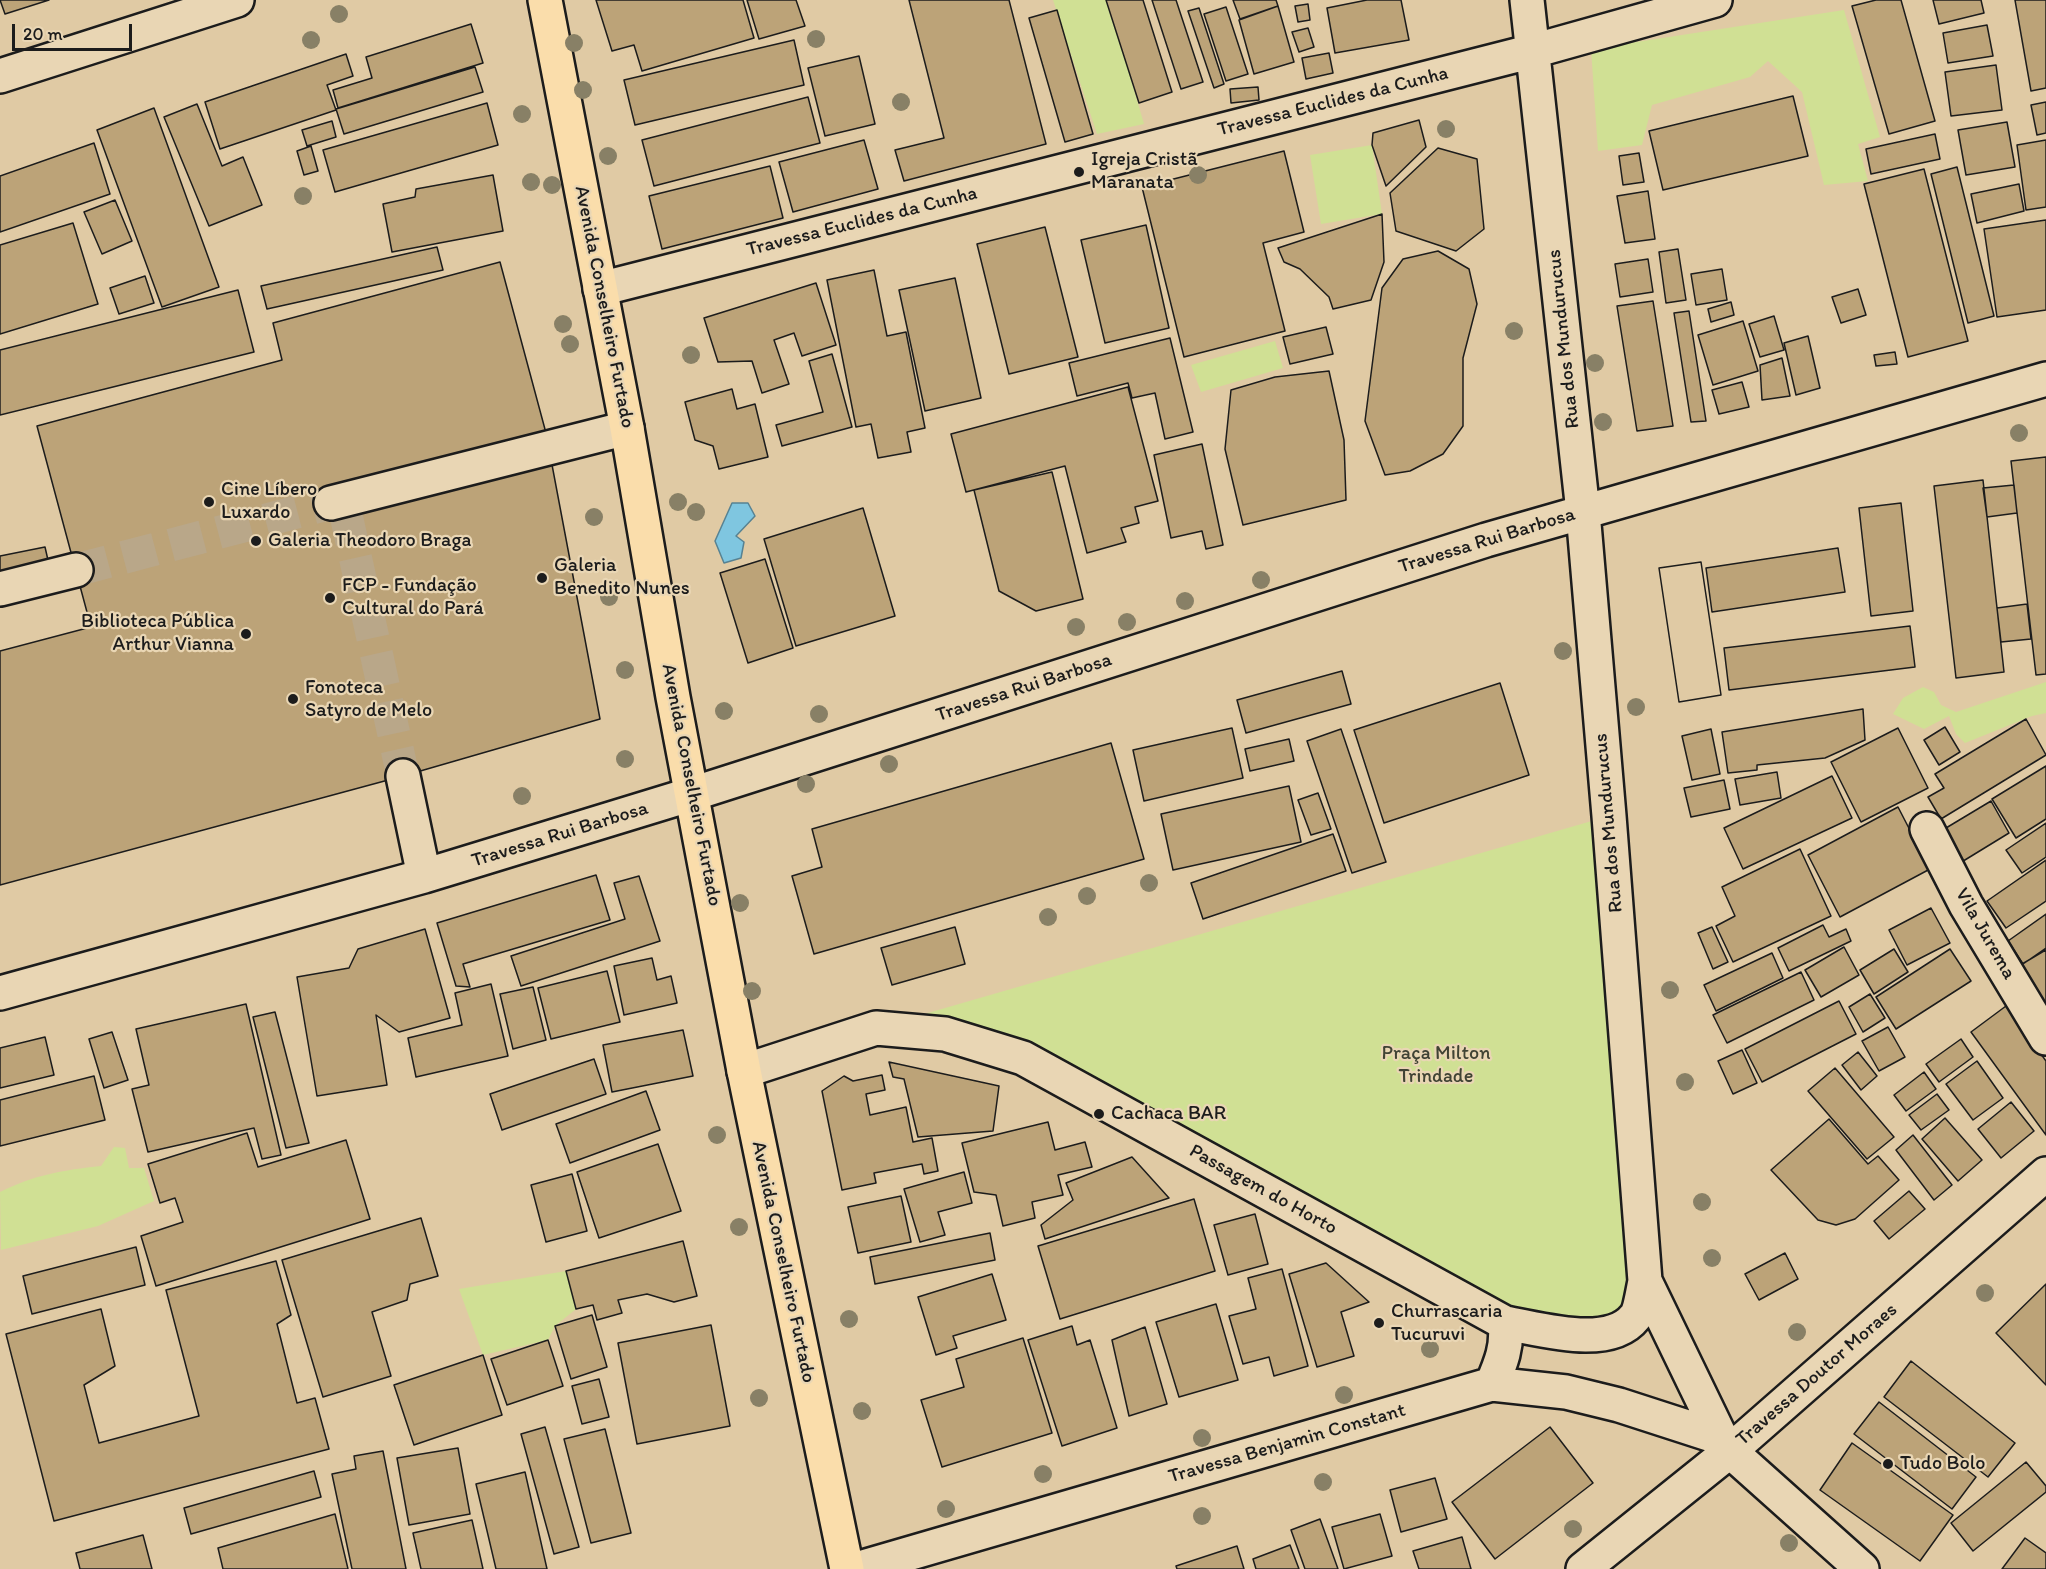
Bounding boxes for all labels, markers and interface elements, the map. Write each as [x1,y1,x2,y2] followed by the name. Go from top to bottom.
[15,12,135,50] scale bar
[23,23,63,45] text: 20 m
[1215,62,1451,142] street label: Travessa Euclides da Cunha
[1091,148,1198,195] place label: Igreja Cristã Maranata
[1072,165,1086,179] marker: Igreja Cristã Maranata
[744,182,980,262] street label: Travessa Euclides da Cunha
[569,184,639,430] street label: Avenida Conselheiro Furtado
[1543,248,1585,430] street label: Rua dos Mundurucus
[221,478,317,525] place label: Cine Líbero Luxardo
[202,495,216,509] marker: Cine Líbero Luxardo
[1396,503,1578,579] street label: Travessa Rui Barbosa
[268,529,471,553] place label: Galeria Theodoro Braga
[249,534,263,548] marker: Galeria Theodoro Braga
[554,554,690,601] place label: Galeria Benedito Nunes
[535,571,549,585] marker: Galeria Benedito Nunes
[342,574,484,621] place label: FCP - Fundação Cultural do Pará
[323,591,337,605] marker: FCP - Fundação Cultural do Pará
[81,610,234,657] place label: Biblioteca Pública Arthur Vianna
[239,627,253,641] marker: Biblioteca Pública Arthur Vianna
[933,648,1115,728] street label: Travessa Rui Barbosa
[656,662,726,908] street label: Avenida Conselheiro Furtado
[305,676,432,723] place label: Fonoteca Satyro de Melo
[286,692,300,706] marker: Fonoteca Satyro de Melo
[1589,732,1629,914] street label: Rua dos Mundurucus
[469,797,651,873] street label: Travessa Rui Barbosa
[1949,884,2021,984] street label: Vila Jurema
[1382,1042,1490,1089] park label: Praça Milton Trindade
[1111,1102,1226,1126] place label: Cachaca BAR
[1092,1107,1106,1121] marker: Cachaca BAR
[746,1139,820,1385] street label: Avenida Conselheiro Furtado
[1185,1139,1341,1241] street label: Passagem do Horto
[1731,1298,1903,1452] street label: Travessa Doutor Moraes
[1391,1300,1502,1347] place label: Churrascaria Tucuruvi
[1372,1316,1386,1330] marker: Churrascaria Tucuruvi
[1166,1399,1408,1489] street label: Travessa Benjamin Constant
[1900,1452,1986,1476] place label: Tudo Bolo
[1881,1457,1895,1471] marker: Tudo Bolo

